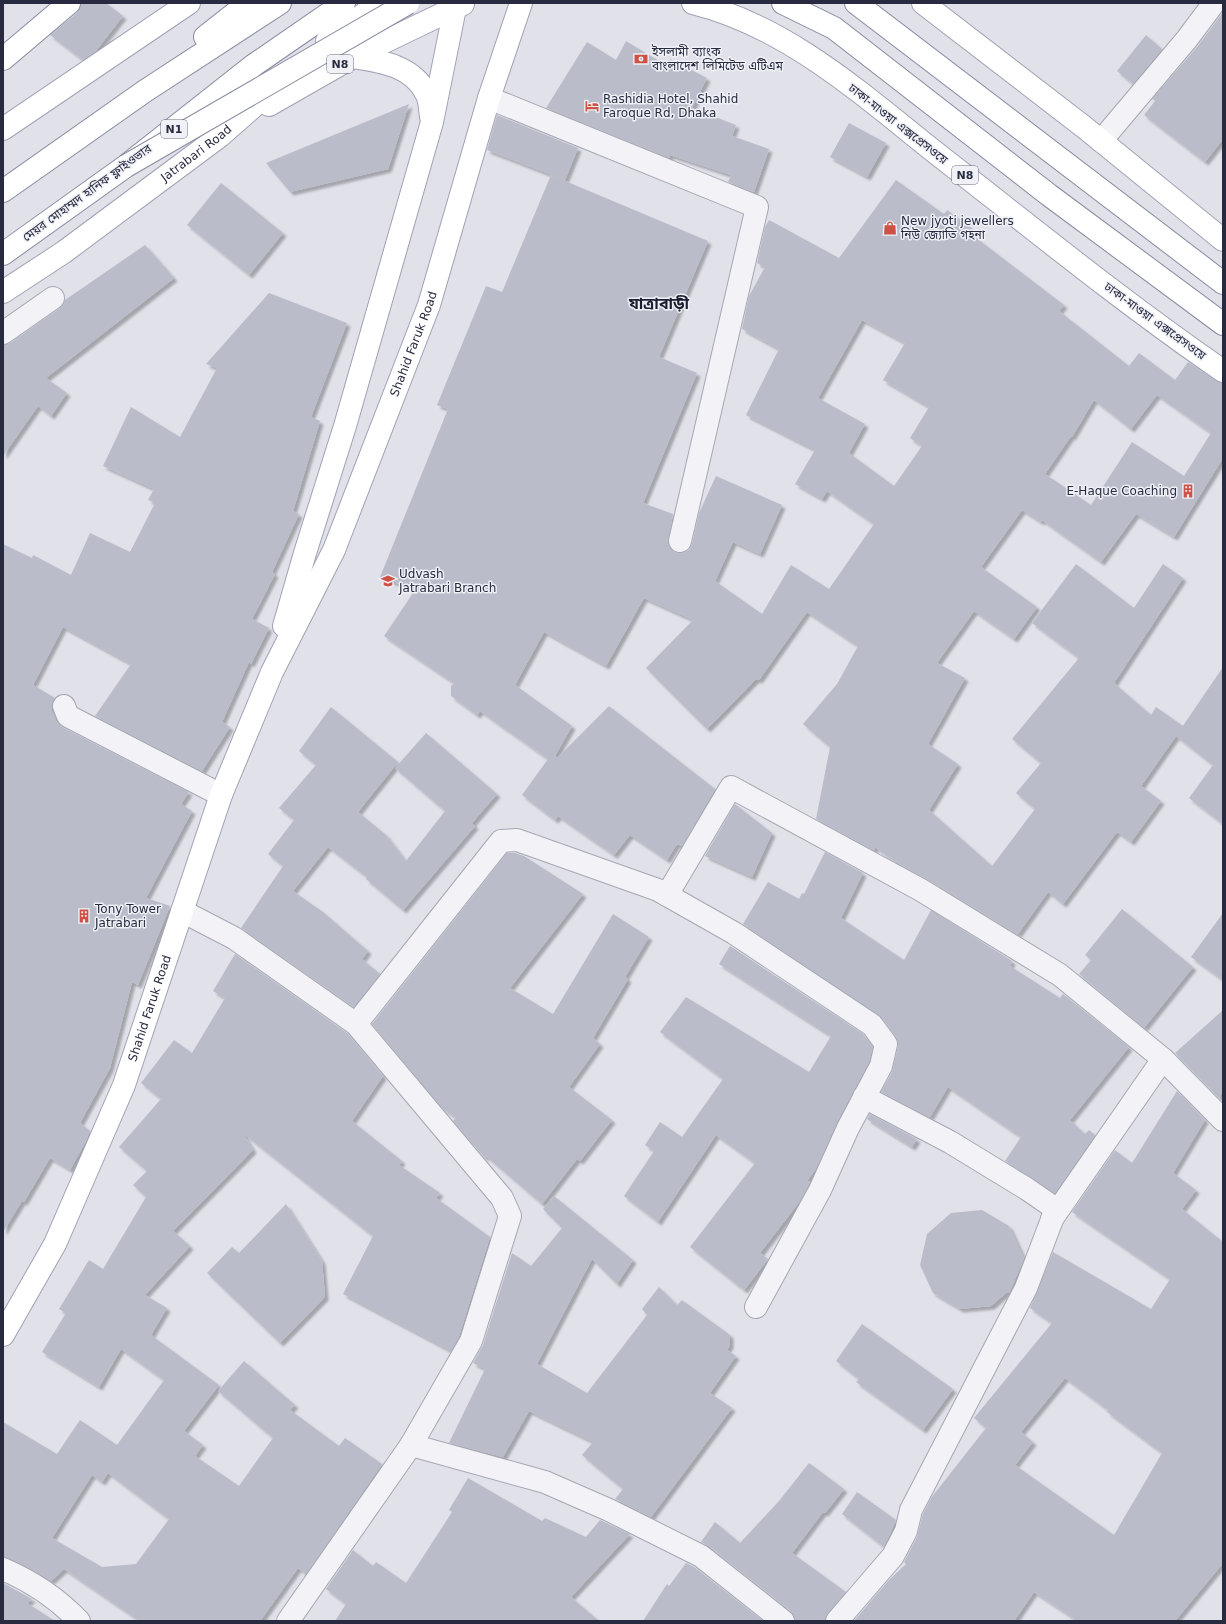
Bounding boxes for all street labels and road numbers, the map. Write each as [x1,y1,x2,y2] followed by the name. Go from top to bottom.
[327,55,353,73] road number: N8
[845,80,951,167] street label: ঢাকা-মাওয়া এক্সপ্রেসওয়ে
[161,120,187,138] road number: N1
[157,122,235,185] street label: Jatrabari Road
[19,140,155,245] street label: মেয়র মোহাম্মদ হানিফ ফ্লাইওভার
[952,166,978,184] road number: N8
[1101,279,1209,363] street label: ঢাকা-মাওয়া এক্সপ্রেসওয়ে
[387,289,440,398] street label: Shahid Faruk Road
[125,953,174,1063] street label: Shahid Faruk Road

